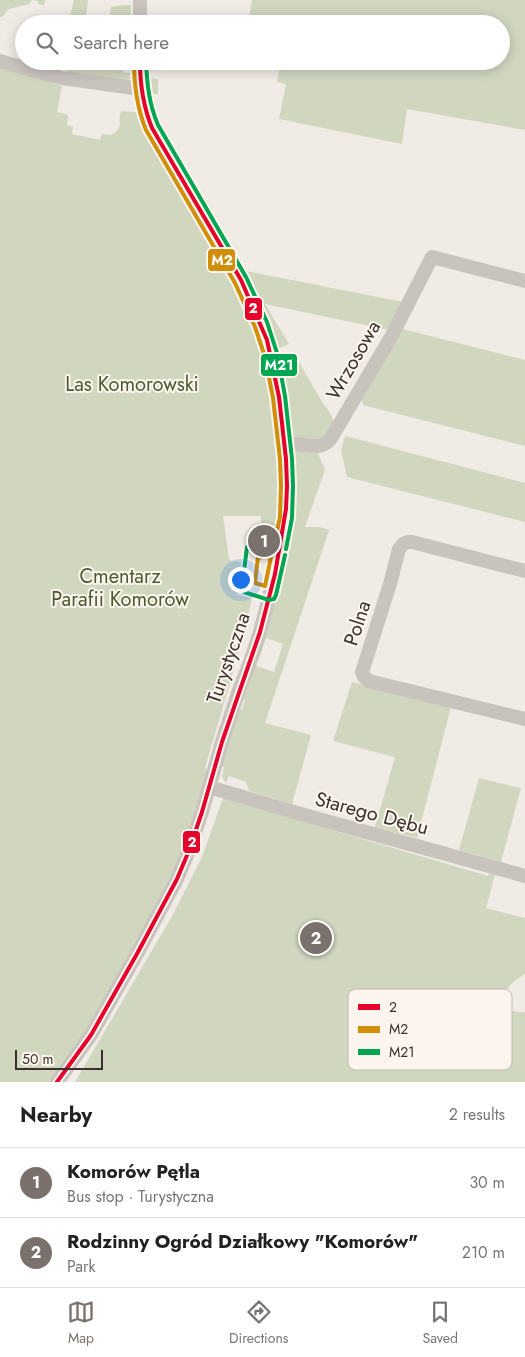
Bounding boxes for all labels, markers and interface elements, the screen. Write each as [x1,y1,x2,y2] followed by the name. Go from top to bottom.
[15,15,510,70] search box
[33,29,61,57] icon: search
[73,29,169,56] text: Search here
[207,248,236,272] line badge: M2
[211,250,233,270] text: M2
[244,297,263,321] line badge: 2
[248,298,258,318] text: 2
[319,315,388,405] street label: Wrzosowa
[260,353,298,377] line badge: M21
[265,355,293,375] text: M21
[65,370,199,399] park label: Las Komorowski
[248,522,280,560] pin: 1
[51,562,189,614] park label: Cmentarz Parafii Komorów
[228,567,254,593] your location
[337,597,378,650] street label: Polna
[199,609,258,708] street label: Turystyczna
[312,784,432,843] street label: Starego Dębu
[182,830,201,854] line badge: 2
[187,832,197,852] text: 2
[300,919,332,957] pin: 2
[348,989,512,1070] legend
[389,997,397,1017] text: 2
[389,1019,408,1039] text: M2
[389,1042,415,1062] text: M21
[15,1047,102,1070] scale bar
[22,1049,53,1069] text: 50 m
[20,1100,92,1130] text: Nearby
[449,1103,505,1126] text: 2 results
[67,1158,200,1185] text: Komorów Pętla
[32,1171,40,1194] text: 1
[469,1171,505,1194] text: 30 m
[67,1185,214,1208] text: Bus stop · Turystyczna
[67,1228,418,1255] text: Rodzinny Ogród Działkowy "Komorów"
[31,1241,41,1264] text: 2
[462,1241,505,1264] text: 210 m
[67,1255,96,1278] text: Park
[67,1298,95,1348] tab: Map
[229,1298,288,1348] tab: Directions
[422,1298,458,1348] tab: Saved

